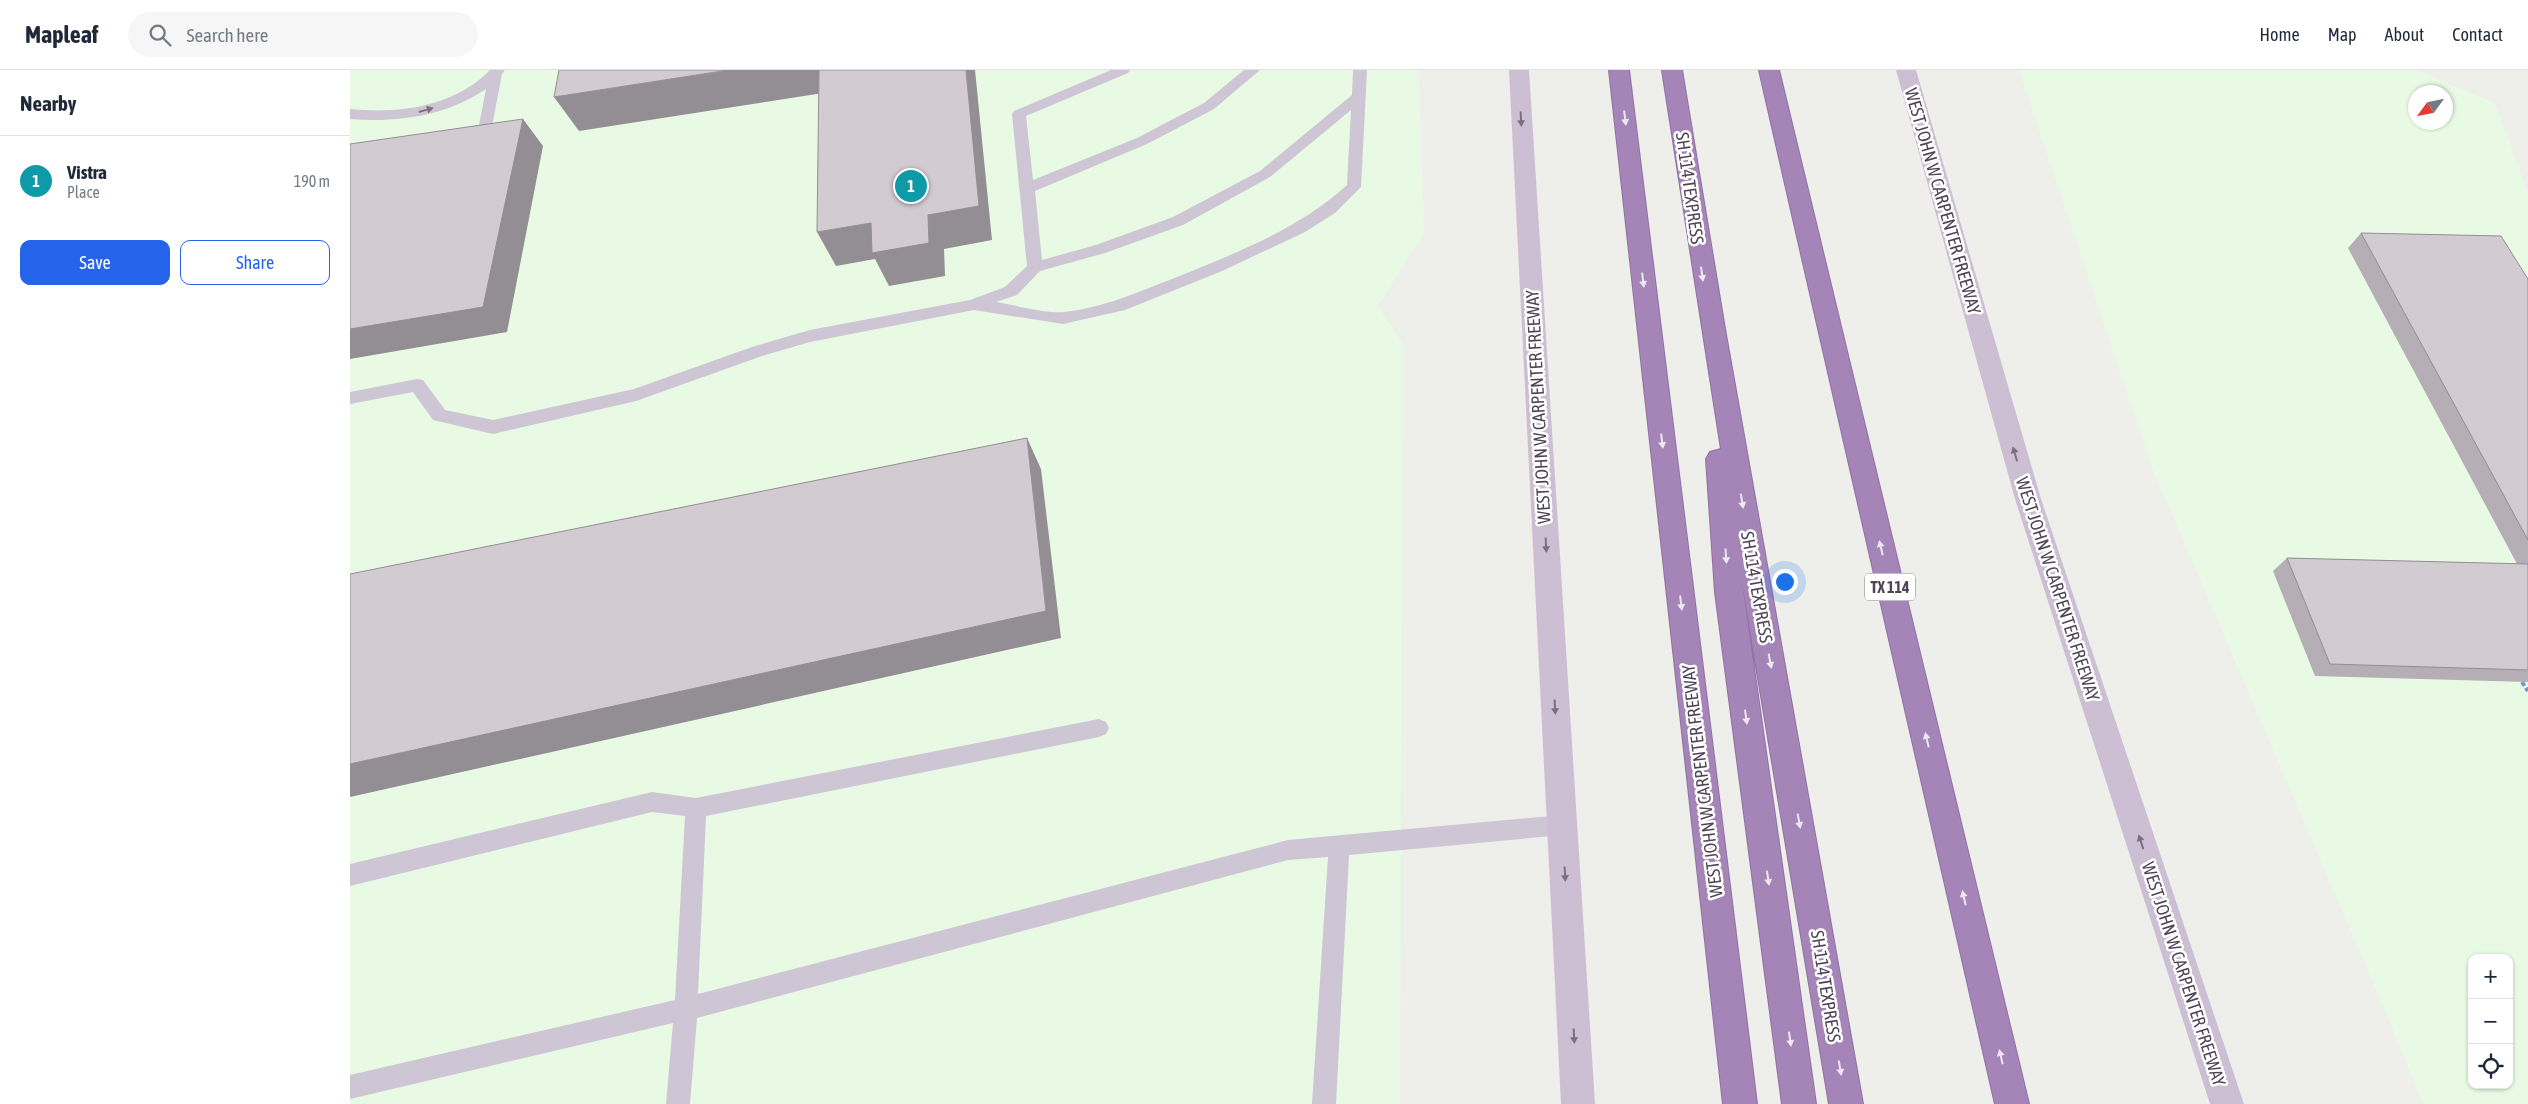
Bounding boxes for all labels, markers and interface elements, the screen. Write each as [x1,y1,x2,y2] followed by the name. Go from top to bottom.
[128,12,478,57] search box
[25,21,98,48] text: Mapleaf
[146,21,174,49] icon: search
[186,24,268,46] text: Search here
[2260,24,2300,45] text: Home
[2328,24,2357,45] text: Map
[2385,24,2424,45] text: About
[2452,24,2503,45] text: Contact
[2408,85,2453,130] north arrow
[1901,86,1985,316] street label: WEST JOHN W CARPENTER FREEWAY
[20,91,76,115] text: Nearby
[419,105,434,113] one-way arrow
[1518,111,1526,127] one-way arrow
[1621,111,1629,127] one-way arrow
[1672,131,1708,246] street label: SH 114 TEXPRESS
[67,161,107,183] text: Vistra
[895,167,927,205] pin: 1
[32,172,40,190] text: 1
[294,172,330,190] text: 190 m
[67,183,100,201] text: Place
[20,240,170,285] button: Save
[180,240,330,285] button: Share
[1699,266,1707,282] one-way arrow
[1639,272,1647,288] one-way arrow
[1521,289,1555,525] street label: WEST JOHN W CARPENTER FREEWAY
[1658,434,1666,450] one-way arrow
[2011,446,2019,461] one-way arrow
[2012,474,2104,704] street label: WEST JOHN W CARPENTER FREEWAY
[1738,493,1746,509] one-way arrow
[1737,530,1777,645] street label: SH 114 TEXPRESS
[1542,537,1550,553] one-way arrow
[1877,540,1885,555] one-way arrow
[1722,548,1730,564] one-way arrow
[1772,569,1798,595] your location
[1865,574,1915,600] road number: TX 114
[1677,595,1685,611] one-way arrow
[1767,653,1775,669] one-way arrow
[1677,663,1727,899] street label: WEST JOHN W CARPENTER FREEWAY
[1552,699,1560,715] one-way arrow
[1742,709,1750,725] one-way arrow
[1923,733,1931,748] one-way arrow
[1795,813,1803,829] one-way arrow
[2136,834,2144,849] one-way arrow
[2138,859,2230,1089] street label: WEST JOHN W CARPENTER FREEWAY
[1562,866,1570,882] one-way arrow
[1764,870,1772,886] one-way arrow
[1960,891,1968,906] one-way arrow
[1807,929,1845,1044] street label: SH 114 TEXPRESS
[2468,954,2513,1089] map controls
[2468,954,2513,999] button: +
[2468,999,2513,1044] button: −
[1571,1028,1579,1044] one-way arrow
[1786,1031,1794,1047] one-way arrow
[2468,1044,2513,1089] button: locate
[1997,1049,2005,1064] one-way arrow
[1836,1060,1844,1076] one-way arrow

